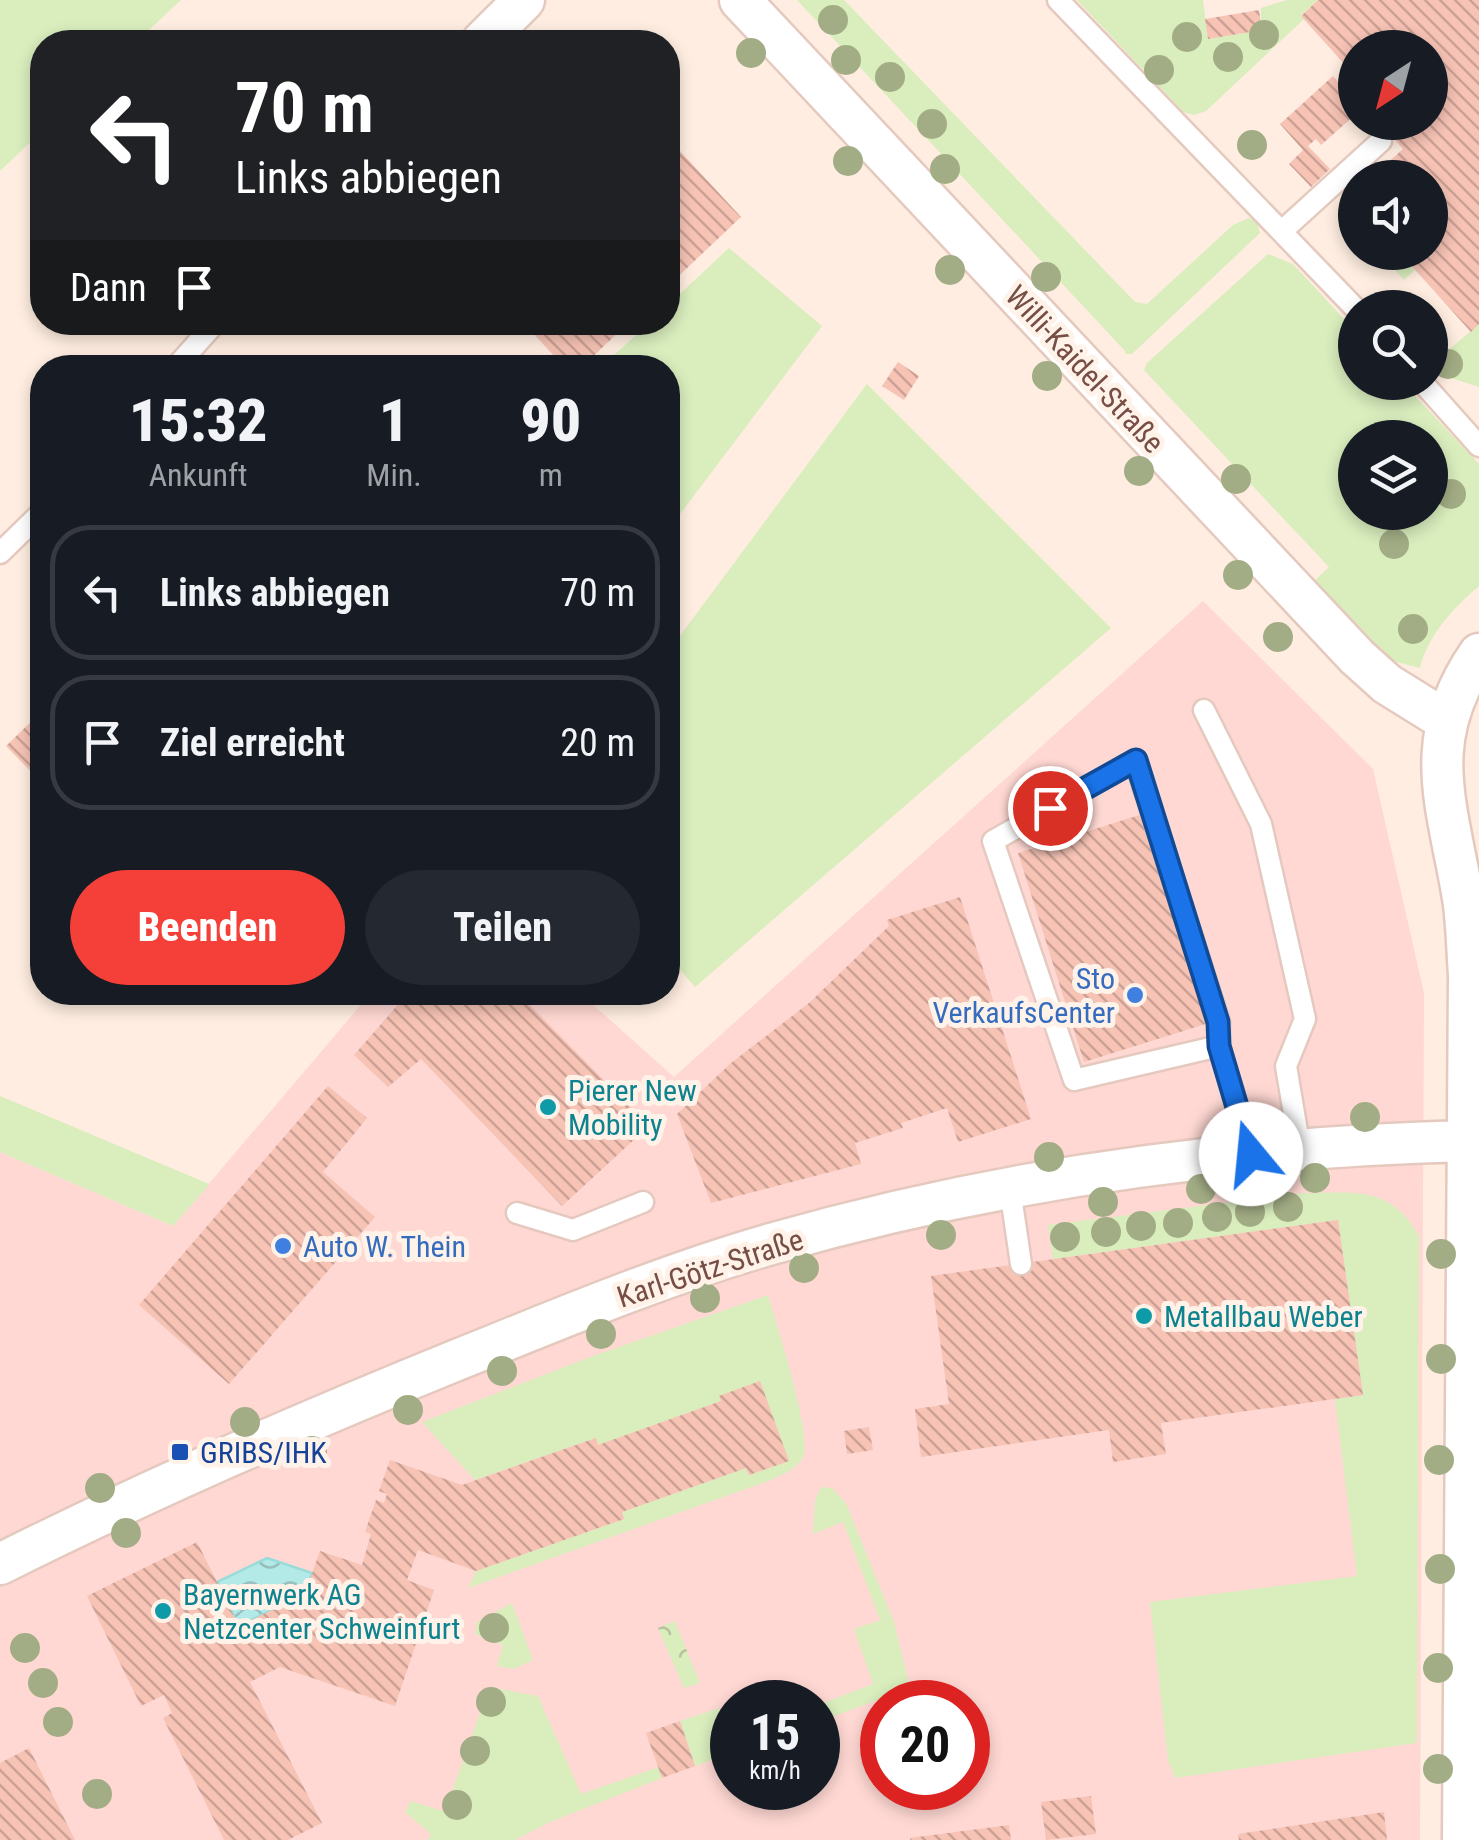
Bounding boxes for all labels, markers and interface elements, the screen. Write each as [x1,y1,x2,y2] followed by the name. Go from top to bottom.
[1338,30,1448,140] north arrow
[1338,30,1448,530] map controls
[235,67,374,149] text: 70 m
[70,70,200,200] icon: left
[235,151,502,204] text: Links abbiegen
[1338,160,1448,270] button: sound
[167,260,222,315] icon: arrive
[70,266,147,310] text: Dann
[999,278,1171,460] street label: Willi-Kaidel-Straße
[1338,290,1448,400] button: search
[129,385,268,456] text: 15:32
[379,385,409,456] text: 1
[520,385,581,456] text: 90
[1338,420,1448,530] button: layers
[149,456,248,494] text: Ankunft
[366,456,422,494] text: Min.
[539,456,563,494] text: m
[75,565,130,620] icon: left
[160,571,390,615] text: Links abbiegen
[560,571,635,615] text: 70 m
[75,715,130,770] icon: arrive
[160,721,345,765] text: Ziel erreicht
[560,721,635,765] text: 20 m
[1008,766,1093,851] pin
[1023,781,1078,836] icon: arrive
[70,870,345,985] button: Beenden
[365,870,640,985] button: Teilen
[932,961,1115,1030] place label: Sto VerkaufsCenter
[1124,984,1146,1006] marker: Sto VerkaufsCenter
[568,1073,697,1142] place label: Pierer New Mobility
[537,1096,559,1118] marker: Pierer New Mobility
[1199,1102,1303,1206] position arrow
[613,1221,807,1315] street label: Karl-Götz-Straße
[303,1229,466,1264] place label: Auto W. Thein
[272,1235,294,1257] marker: Auto W. Thein
[1164,1299,1363,1334] place label: Metallbau Weber
[1133,1305,1155,1327] marker: Metallbau Weber
[200,1435,327,1470] place label: GRIBS/IHK
[169,1441,191,1463] marker: GRIBS/IHK
[183,1577,461,1646] place label: Bayernwerk AG Netzcenter Schweinfurt
[152,1600,174,1622] marker: Bayernwerk AG Netzcenter Schweinfurt
[860,1680,990,1810] speed limit sign: 20
[750,1704,800,1762] text: 15
[749,1756,801,1785] text: km/h

